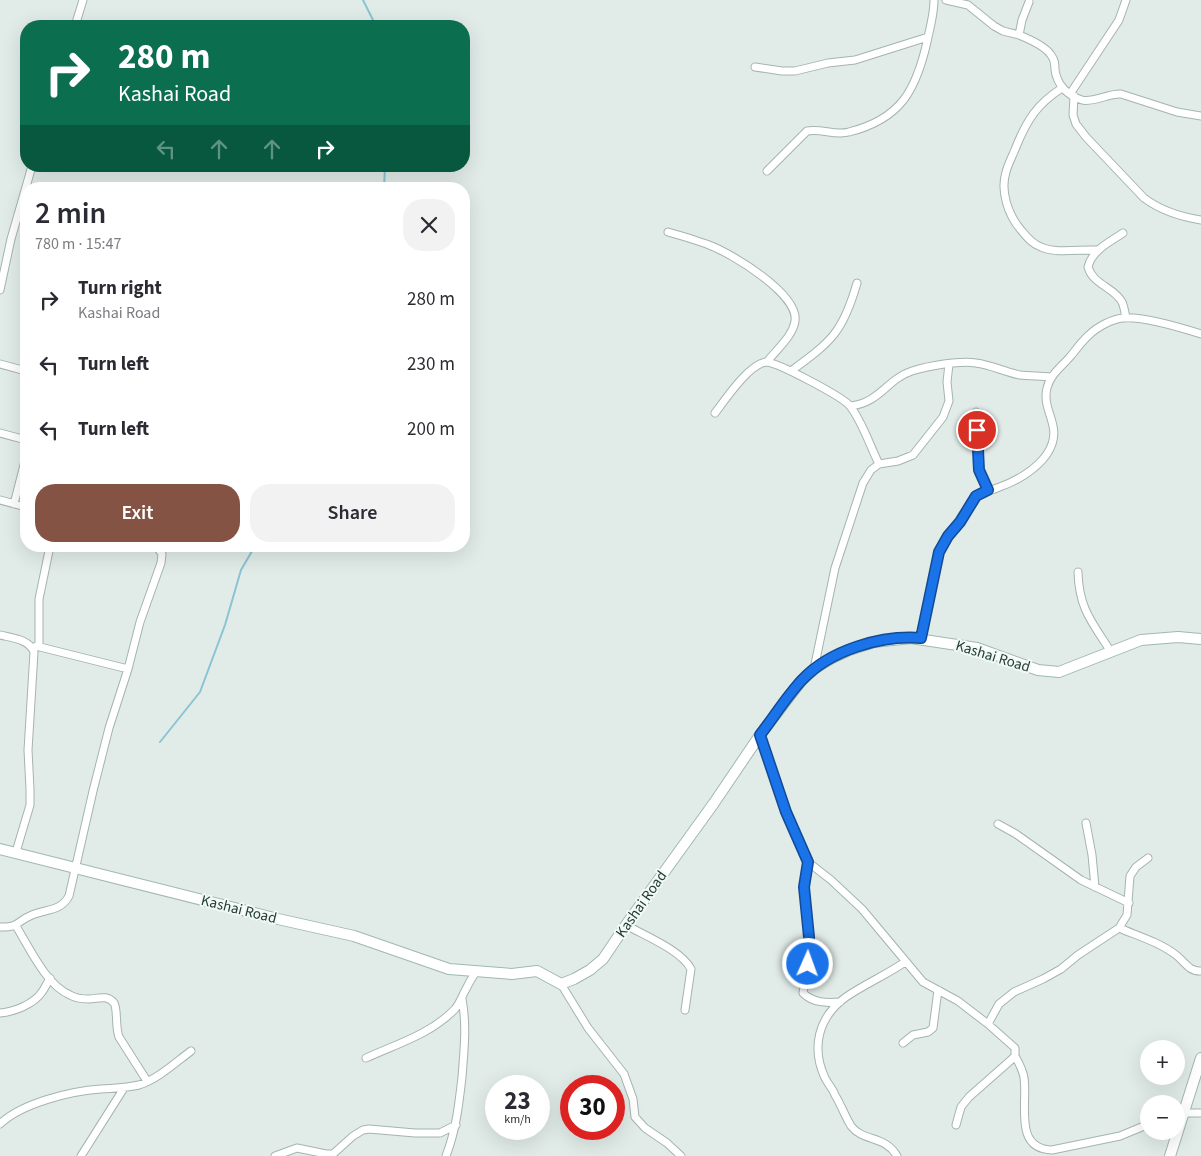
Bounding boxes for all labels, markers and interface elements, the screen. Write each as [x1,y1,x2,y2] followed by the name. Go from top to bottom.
[118,32,210,82] text: 280 m
[35,40,100,105] icon: right
[118,78,231,110] text: Kashai Road
[152,135,180,163] icon: left
[205,135,233,163] icon: ahead
[258,135,286,163] icon: ahead
[311,135,339,163] icon: right
[35,192,106,235] text: 2 min
[403,199,455,251] button: close
[35,233,122,255] text: 780 m · 15:47
[78,275,162,302] text: Turn right
[35,286,63,314] icon: right
[407,286,455,313] text: 280 m
[78,302,160,324] text: Kashai Road
[35,351,63,379] icon: left
[78,351,149,378] text: Turn left
[407,351,455,378] text: 230 m
[956,409,998,451] pin
[35,416,63,444] icon: left
[78,416,149,443] text: Turn left
[407,416,455,443] text: 200 m
[963,416,991,444] icon: arrive
[35,484,240,542] button: Exit
[250,484,455,542] button: Share
[953,635,1033,678] street label: Kashai Road
[611,867,672,942] street label: Kashai Road
[199,890,279,929] street label: Kashai Road
[781,937,833,989] position arrow
[1140,1040,1185,1140] map controls
[1140,1040,1185,1085] button: +
[560,1075,625,1140] speed limit sign: 30
[504,1083,531,1119] text: 23
[1140,1095,1185,1140] button: −
[504,1111,531,1128] text: km/h

